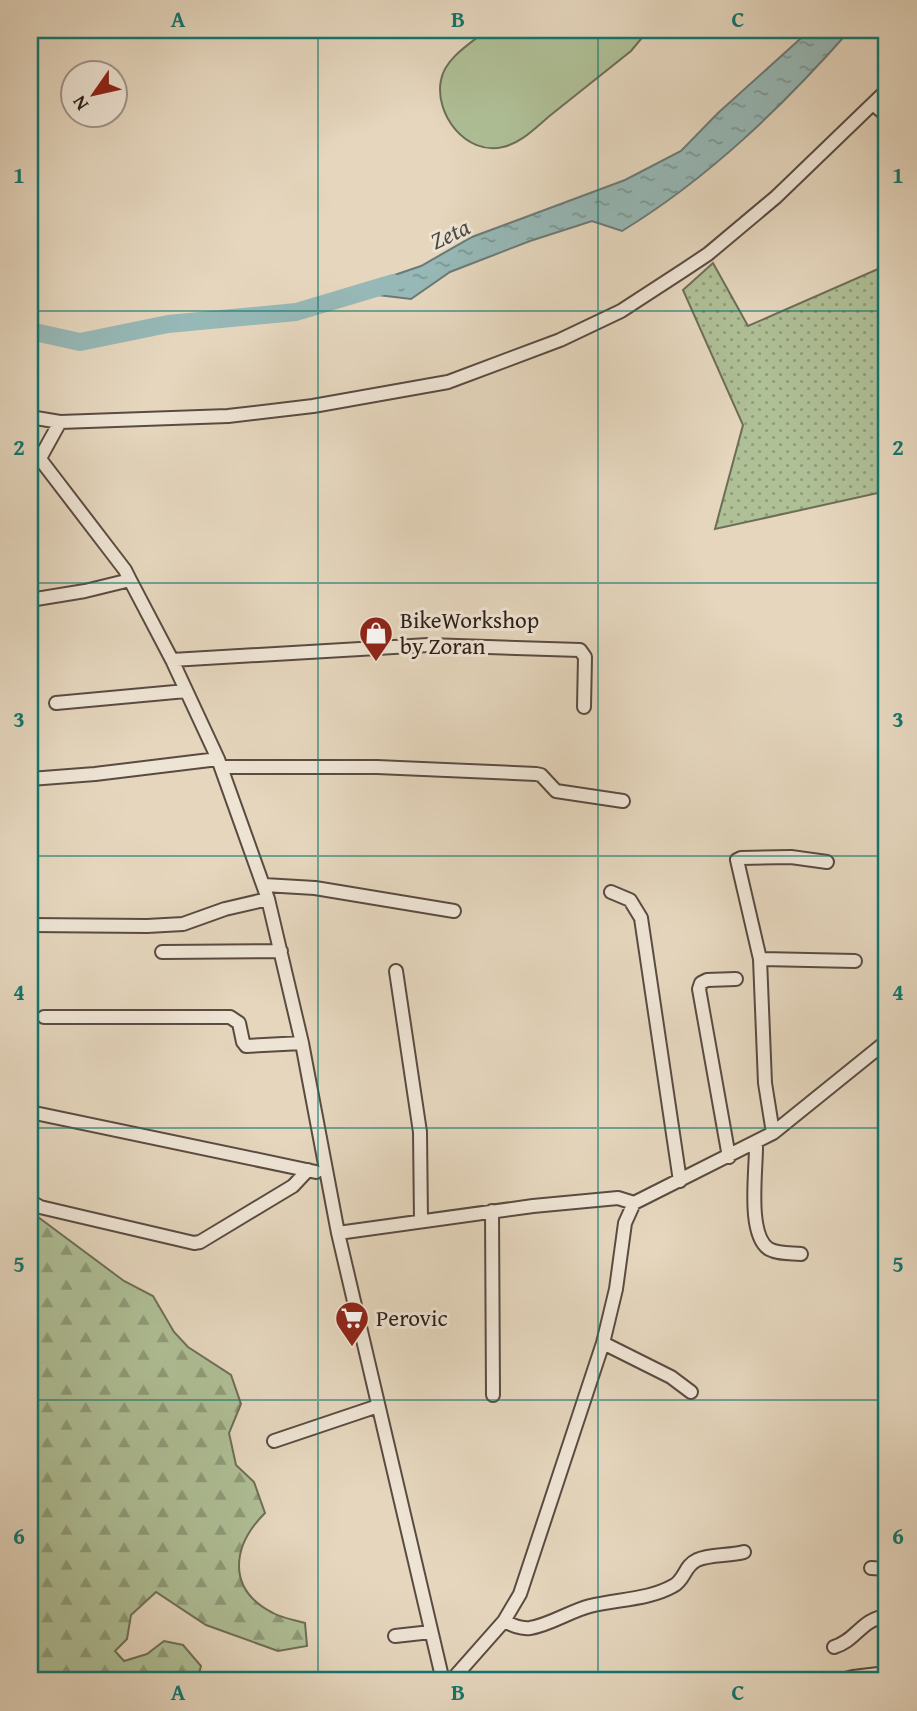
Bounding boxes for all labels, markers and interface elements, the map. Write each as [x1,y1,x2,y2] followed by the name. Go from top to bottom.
[171,2,186,35] text: A
[451,2,465,35] text: B
[731,2,745,35] text: C
[60,60,130,130] north arrow
[65,90,95,117] text: N
[13,158,25,191] text: 1
[892,158,904,191] text: 1
[424,209,476,258] water label: Zeta
[13,430,25,463] text: 2
[892,430,904,463] text: 2
[400,603,539,662] place label: BikeWorkshop by Zoran
[357,614,395,663] shop icon: BikeWorkshop by Zoran
[13,702,25,735] text: 3
[892,702,904,735] text: 3
[13,975,25,1008] text: 4
[892,975,904,1008] text: 4
[13,1247,25,1280] text: 5
[892,1247,904,1280] text: 5
[333,1299,371,1348] supermarket icon: Perovic
[376,1301,448,1334] place label: Perovic
[13,1519,25,1552] text: 6
[892,1519,904,1552] text: 6
[171,1675,186,1708] text: A
[451,1675,465,1708] text: B
[731,1675,745,1708] text: C

